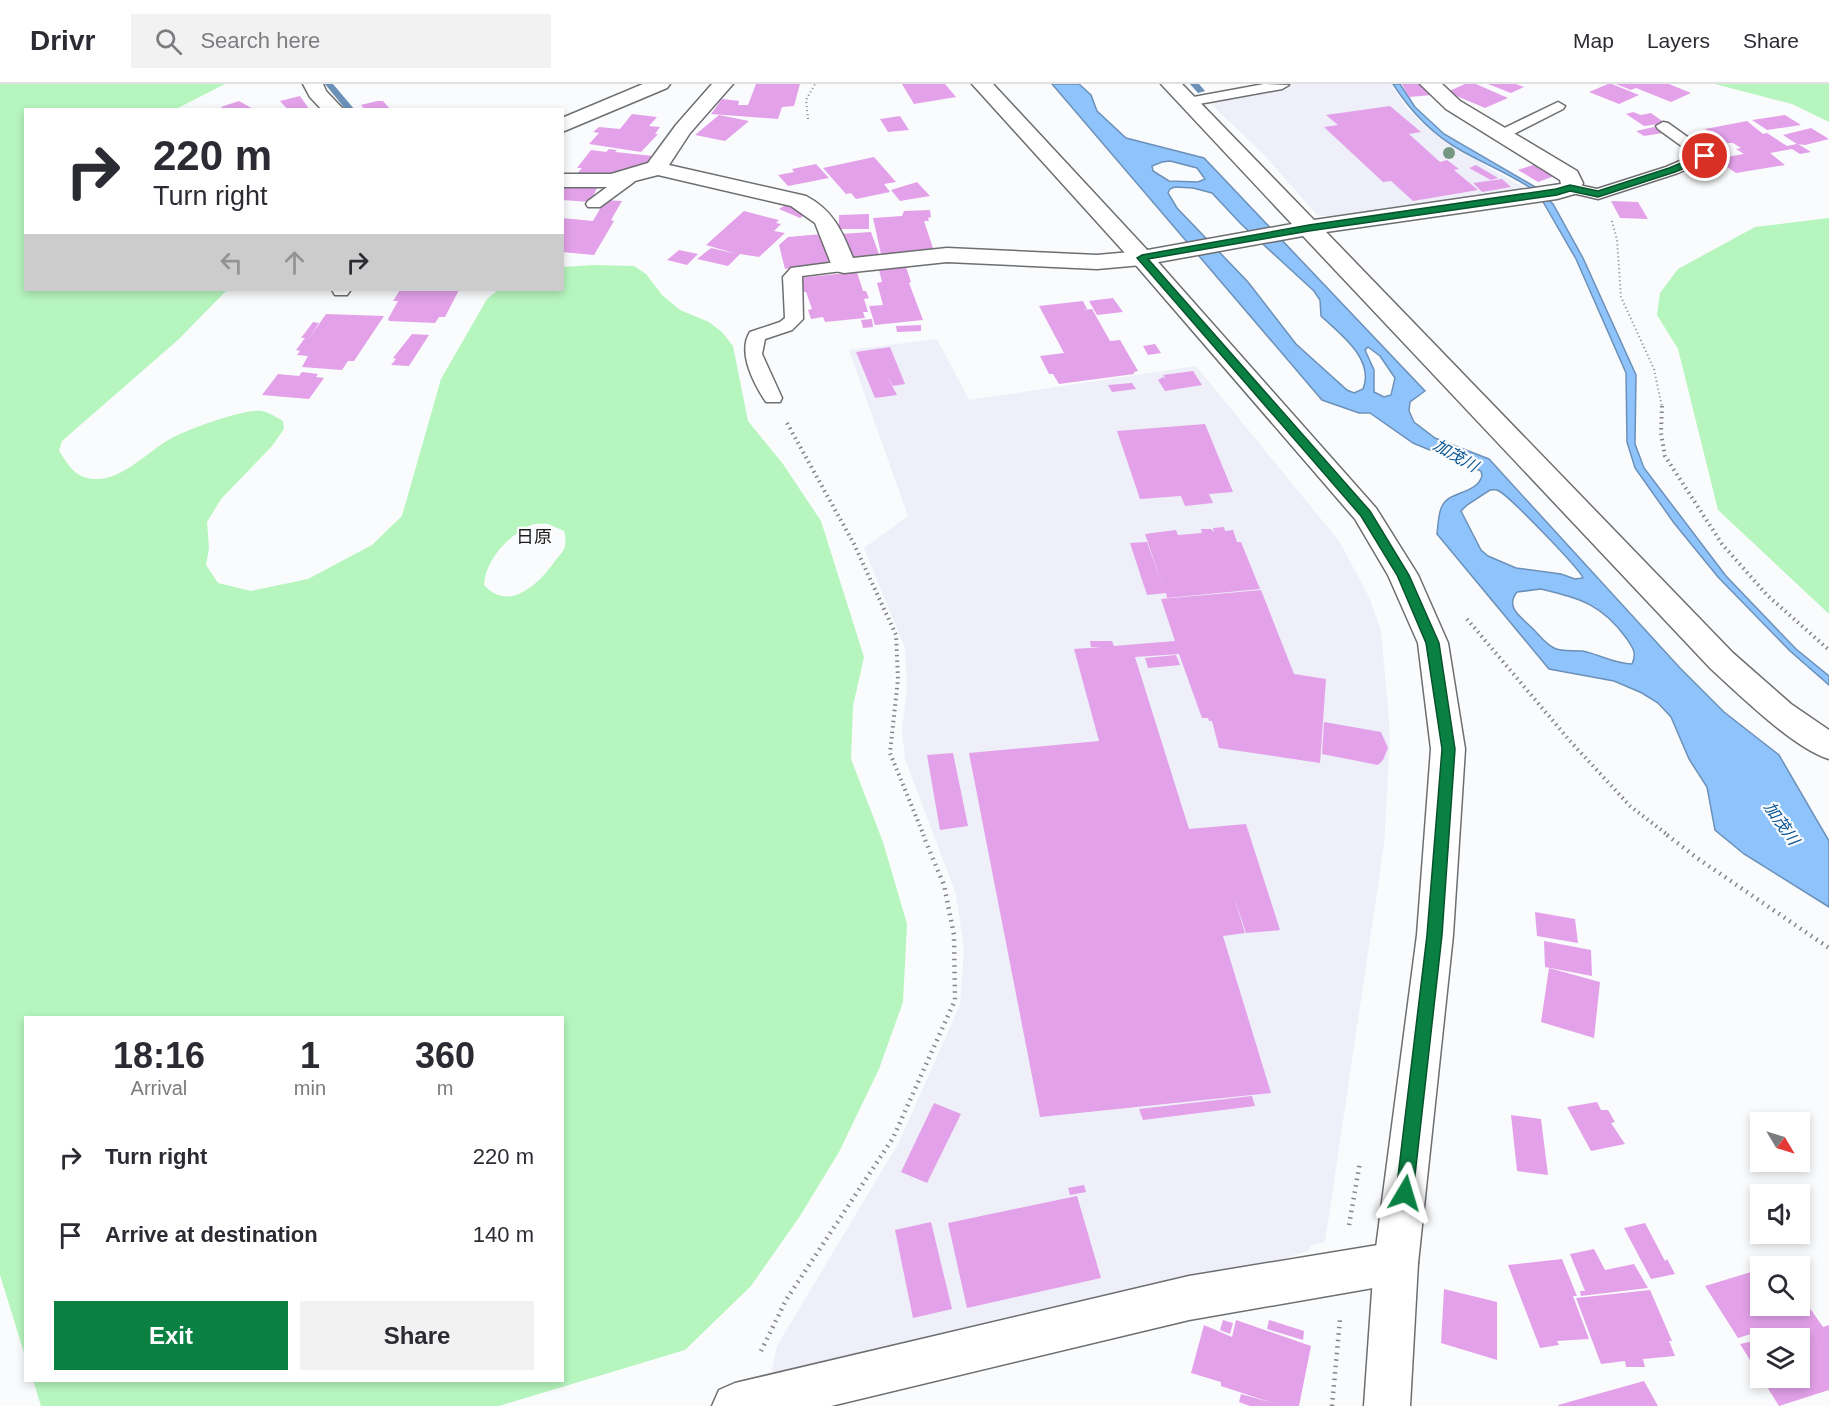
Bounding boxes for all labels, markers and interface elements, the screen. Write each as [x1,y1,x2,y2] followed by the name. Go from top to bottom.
[131,14,551,68] search box
[30,25,95,56] text: Drivr
[152,25,185,58] icon: search
[200,28,320,53] text: Search here
[1573,29,1614,52] text: Map
[1647,29,1710,52] text: Layers
[1743,29,1799,52] text: Share
[1679,130,1730,181] pin
[54,132,132,210] icon: right
[153,132,272,179] text: 220 m
[1688,139,1721,172] icon: arrive
[153,181,268,211] text: Turn right
[215,246,248,279] icon: left
[278,246,311,279] icon: ahead
[341,246,374,279] icon: right
[1431,436,1483,476] water label: 加茂川
[516,527,552,547] district label: 日原
[1761,799,1803,849] water label: 加茂川
[113,1035,205,1076] text: 18:16
[300,1035,320,1076] text: 1
[415,1035,475,1076] text: 360
[131,1077,187,1099] text: Arrival
[294,1077,326,1099] text: min
[437,1077,453,1099] text: m
[1750,1112,1810,1172] north arrow
[1750,1112,1810,1388] map controls
[54,1141,87,1174] icon: right
[105,1144,207,1169] text: Turn right
[473,1144,534,1169] text: 220 m
[1373,1161,1437,1225] position arrow
[1750,1184,1810,1244] button: sound
[54,1219,87,1252] icon: arrive
[105,1222,318,1247] text: Arrive at destination
[473,1222,534,1247] text: 140 m
[1750,1256,1810,1316] button: search
[54,1301,288,1370] button: Exit
[300,1301,534,1370] button: Share
[1750,1328,1810,1388] button: layers

